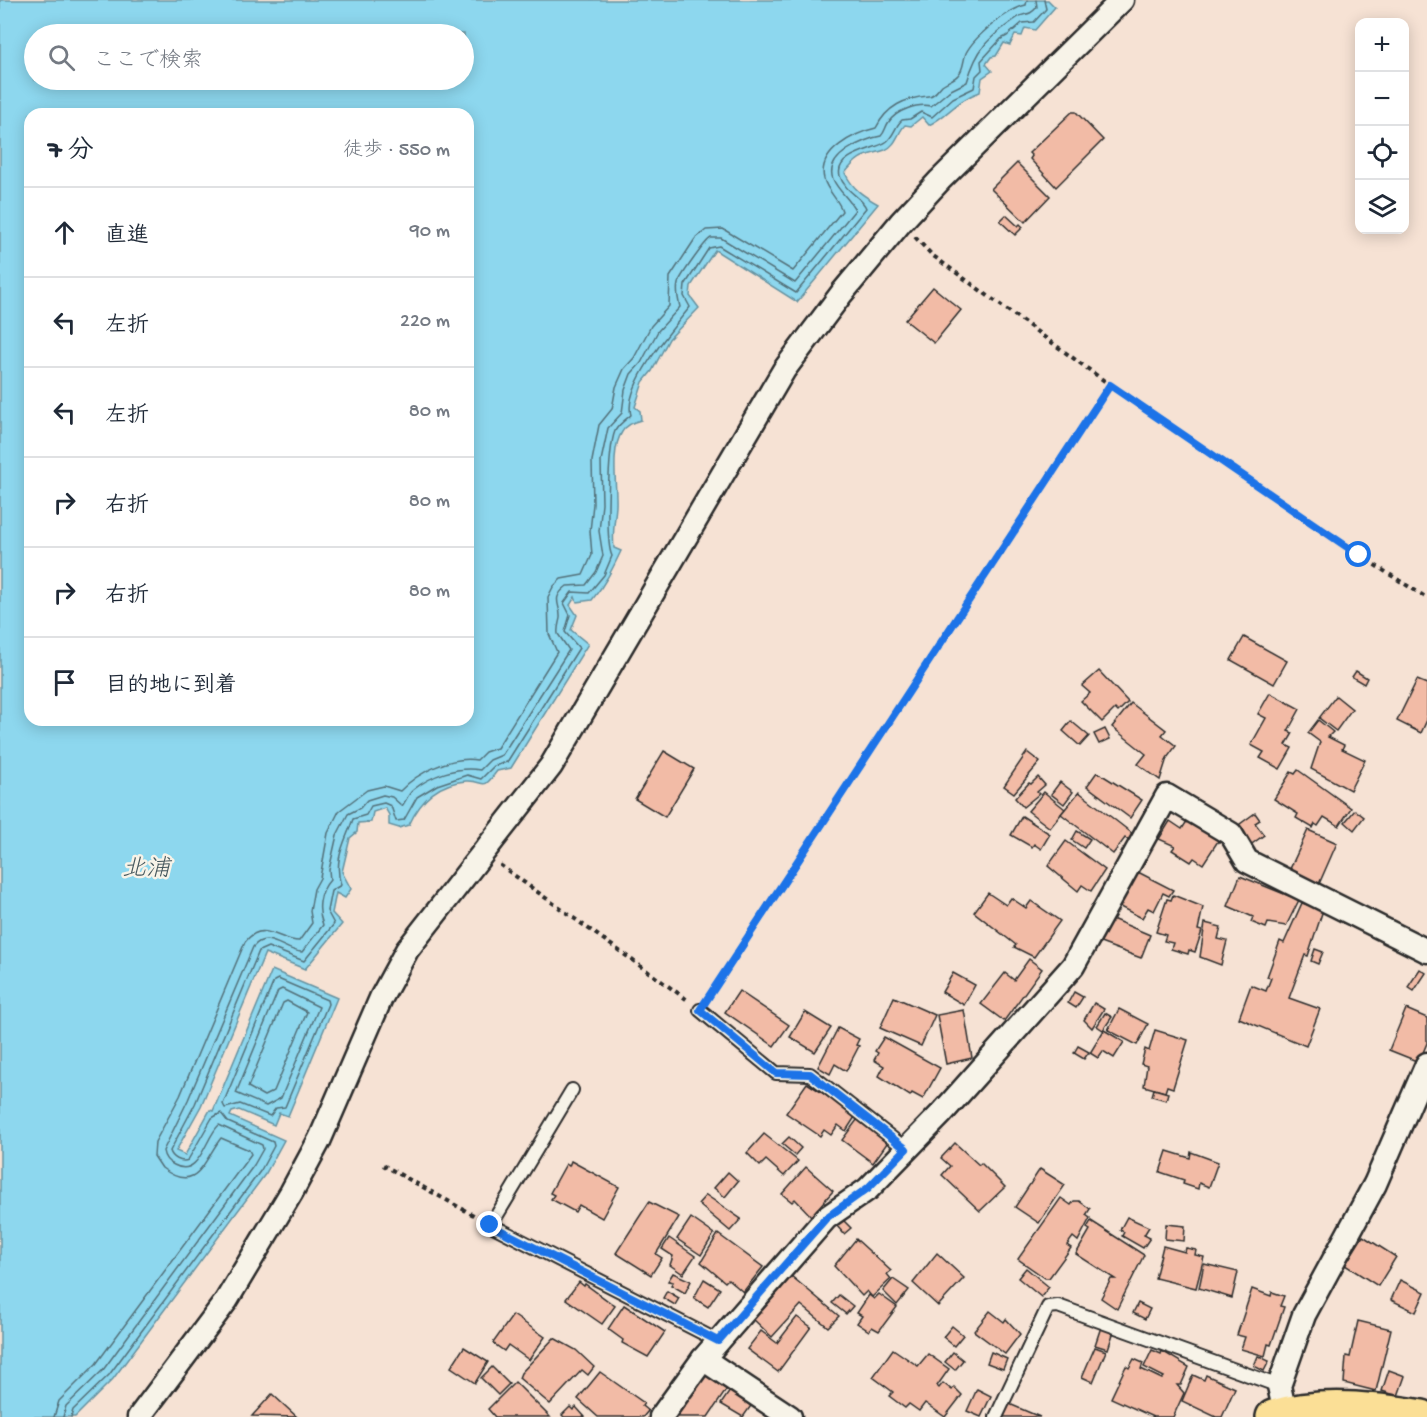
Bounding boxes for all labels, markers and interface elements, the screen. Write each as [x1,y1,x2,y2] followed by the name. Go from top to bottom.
[1355,18,1409,234] map controls
[1355,18,1409,72] button: +
[24,24,474,90] search box
[45,41,78,74] icon: search
[93,49,203,75] text: ここで検索
[1355,72,1409,126] button: −
[1355,126,1409,180] button: locate
[48,137,94,168] text: 7 分
[343,140,450,163] text: 徒歩 · 550 m
[1355,180,1409,234] button: layers
[48,216,81,249] icon: ahead
[410,221,450,244] text: 90 m
[105,224,149,250] text: 直進
[48,306,81,339] icon: left
[400,311,450,334] text: 220 m
[105,314,149,340] text: 左折
[48,396,81,429] icon: left
[409,401,450,424] text: 80 m
[105,404,149,430] text: 左折
[48,486,81,519] icon: right
[409,491,450,514] text: 80 m
[105,494,149,520] text: 右折
[1345,541,1371,567] route start
[48,576,81,609] icon: right
[409,581,450,604] text: 80 m
[105,584,149,610] text: 右折
[48,666,81,699] icon: arrive
[105,674,237,700] text: 目的地に到着
[122,855,173,885] water label: 北浦
[476,1211,502,1237] route end

